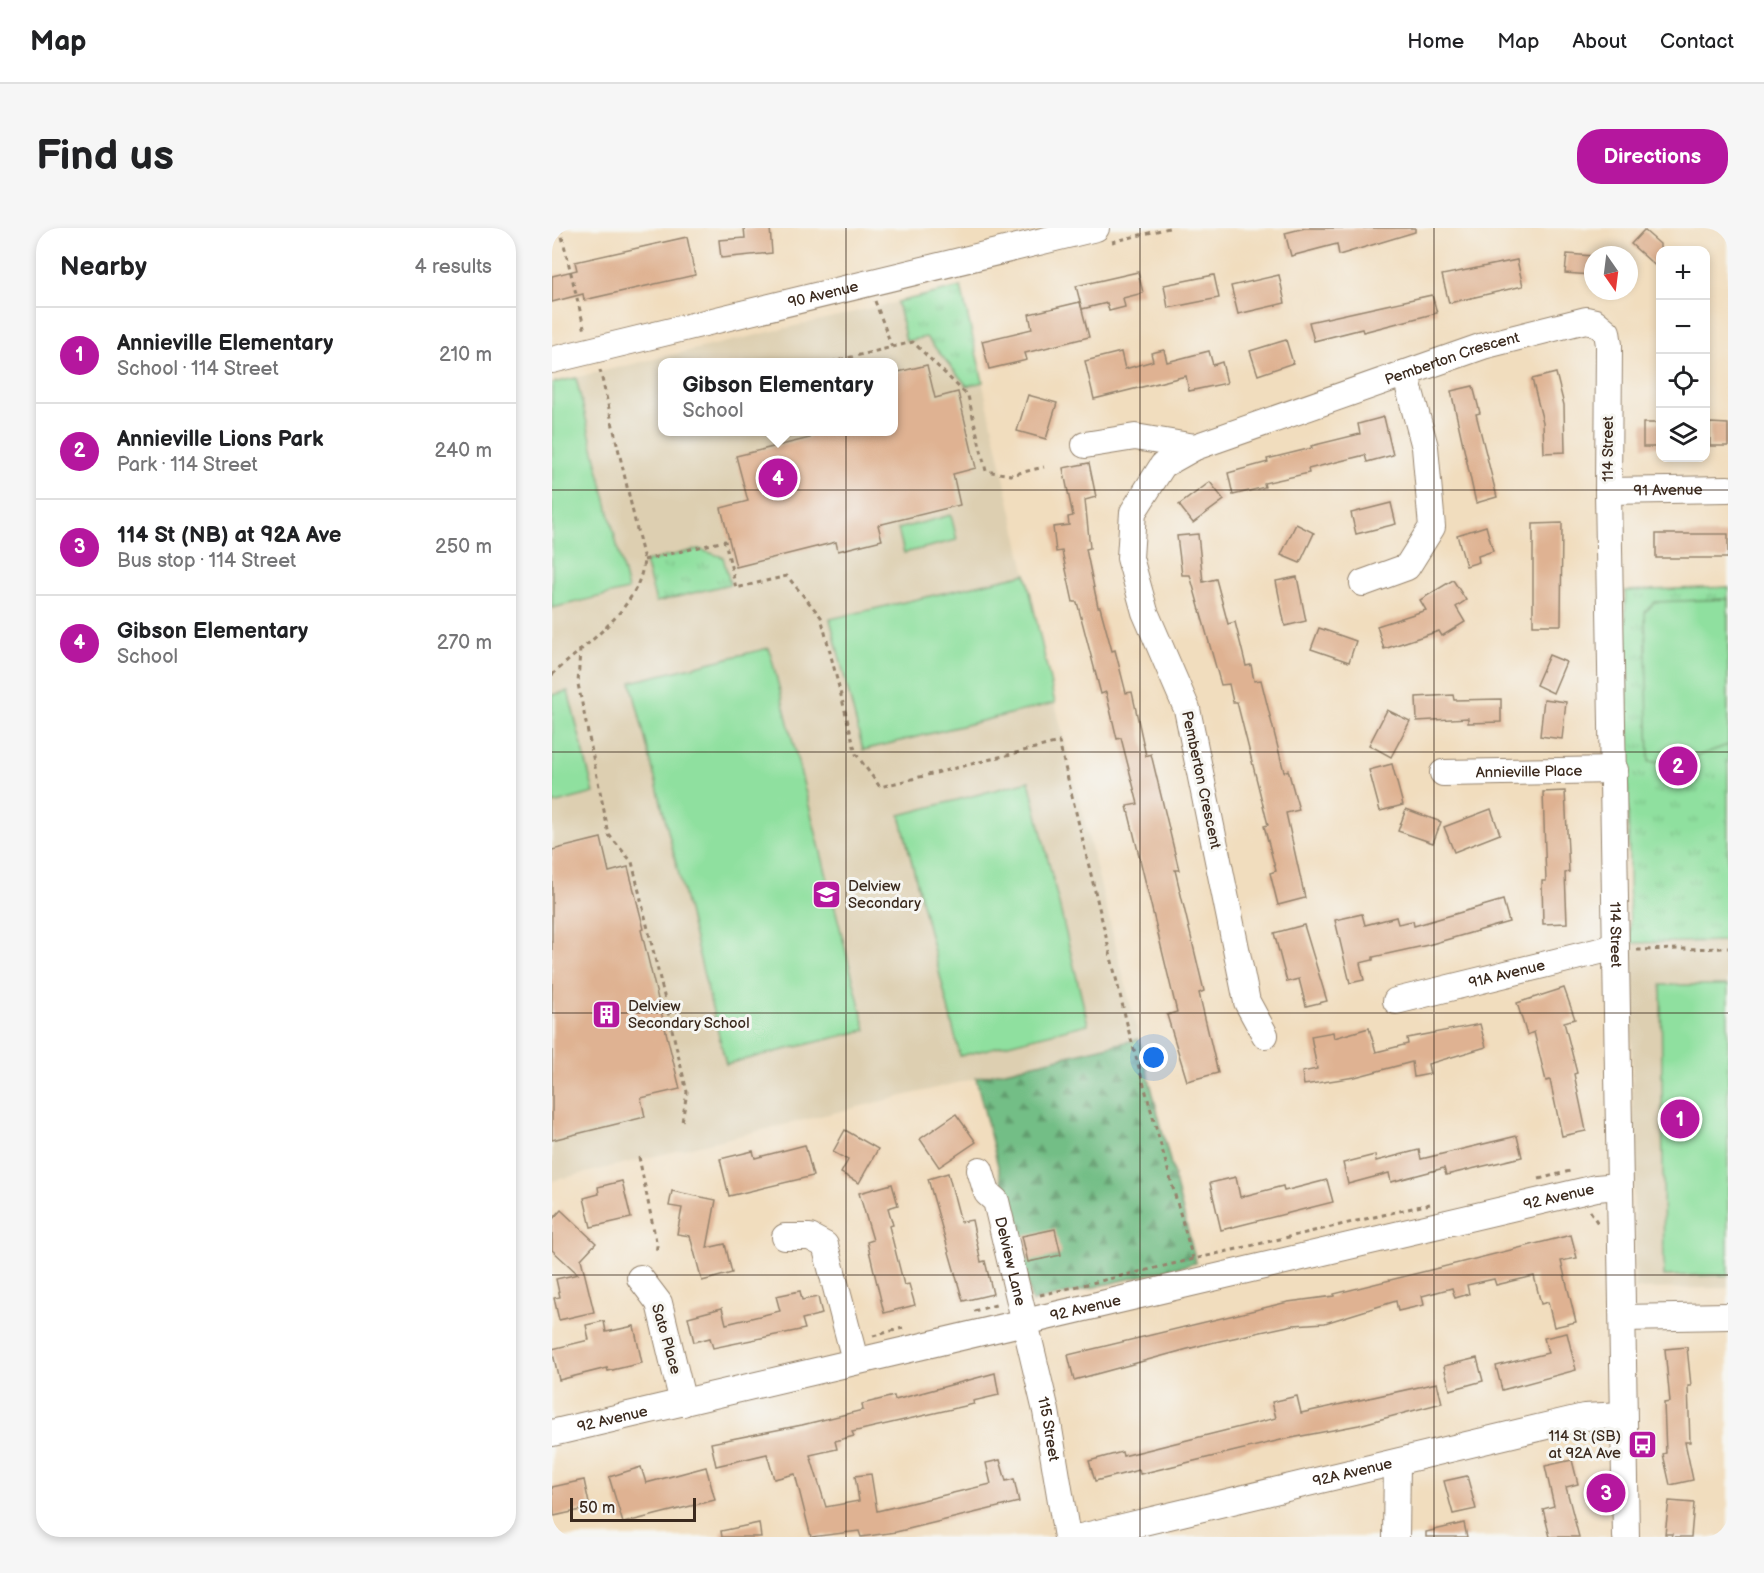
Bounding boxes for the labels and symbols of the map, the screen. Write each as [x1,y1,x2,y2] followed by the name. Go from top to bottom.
[1584,246,1638,300] north arrow
[786,276,860,312] street label: 90 Avenue
[1382,328,1522,389] street label: Pemberton Crescent
[1599,416,1618,482] street label: 114 Street
[758,456,798,500] pin: 4
[1633,480,1703,500] street label: 91 Avenue
[1177,709,1225,851] street label: Pemberton Crescent
[1658,744,1698,788] pin: 2
[1475,761,1583,782] street label: Annieville Place
[848,877,921,913] place label: Delview Secondary
[811,879,843,911] school or university icon: Delview Secondary
[1606,901,1626,968] street label: 114 Street
[1467,955,1547,992] street label: 91A Avenue
[628,997,749,1033] place label: Delview Secondary School
[591,999,623,1031] building icon: Delview Secondary School
[1139,1043,1168,1072] your location
[1660,1096,1700,1142] pin: 1
[1521,1179,1596,1214] street label: 92 Avenue
[991,1215,1030,1308] street label: Delview Lane
[1048,1290,1123,1325] street label: 92 Avenue
[647,1302,685,1376] street label: Sato Place
[1033,1395,1064,1463] street label: 115 Street
[575,1401,650,1436] street label: 92 Avenue
[1548,1427,1621,1463] place label: 114 St (SB) at 92A Ave
[1626,1429,1658,1461] bus stop icon: 114 St (SB) at 92A Ave
[1311,1454,1394,1491] street label: 92A Avenue
[1586,1470,1626,1516] pin: 3
[570,1495,696,1522] scale bar

